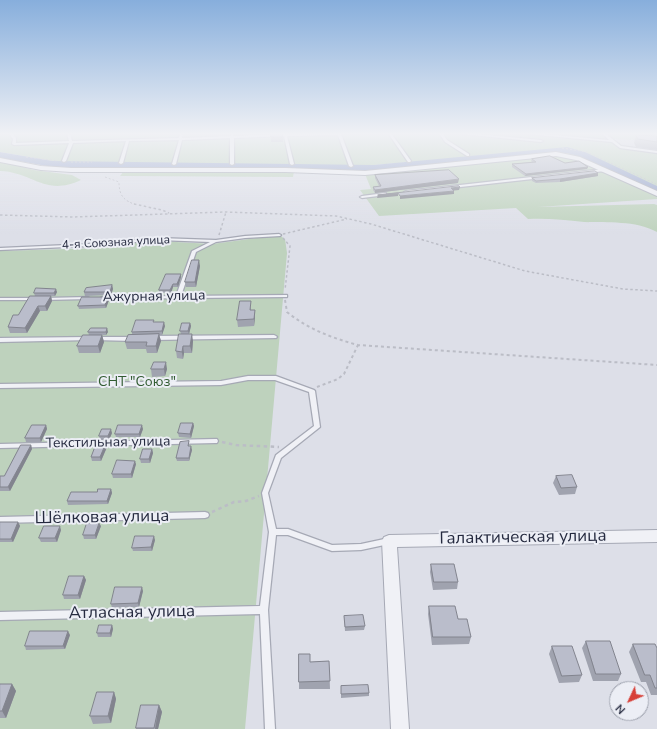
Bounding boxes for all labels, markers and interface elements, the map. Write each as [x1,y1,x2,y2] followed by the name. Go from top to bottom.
[62,233,170,253] street label: 4-я Союзная улица
[102,288,206,306] street label: Ажурная улица
[98,375,176,391] park label: СНТ "Союз"
[45,434,171,452] street label: Текстильная улица
[34,507,170,529] street label: Шёлковая улица
[439,526,607,550] street label: Галактическая улица
[69,602,195,624] street label: Атласная улица
[609,681,649,721] north arrow
[612,701,629,717] text: N

